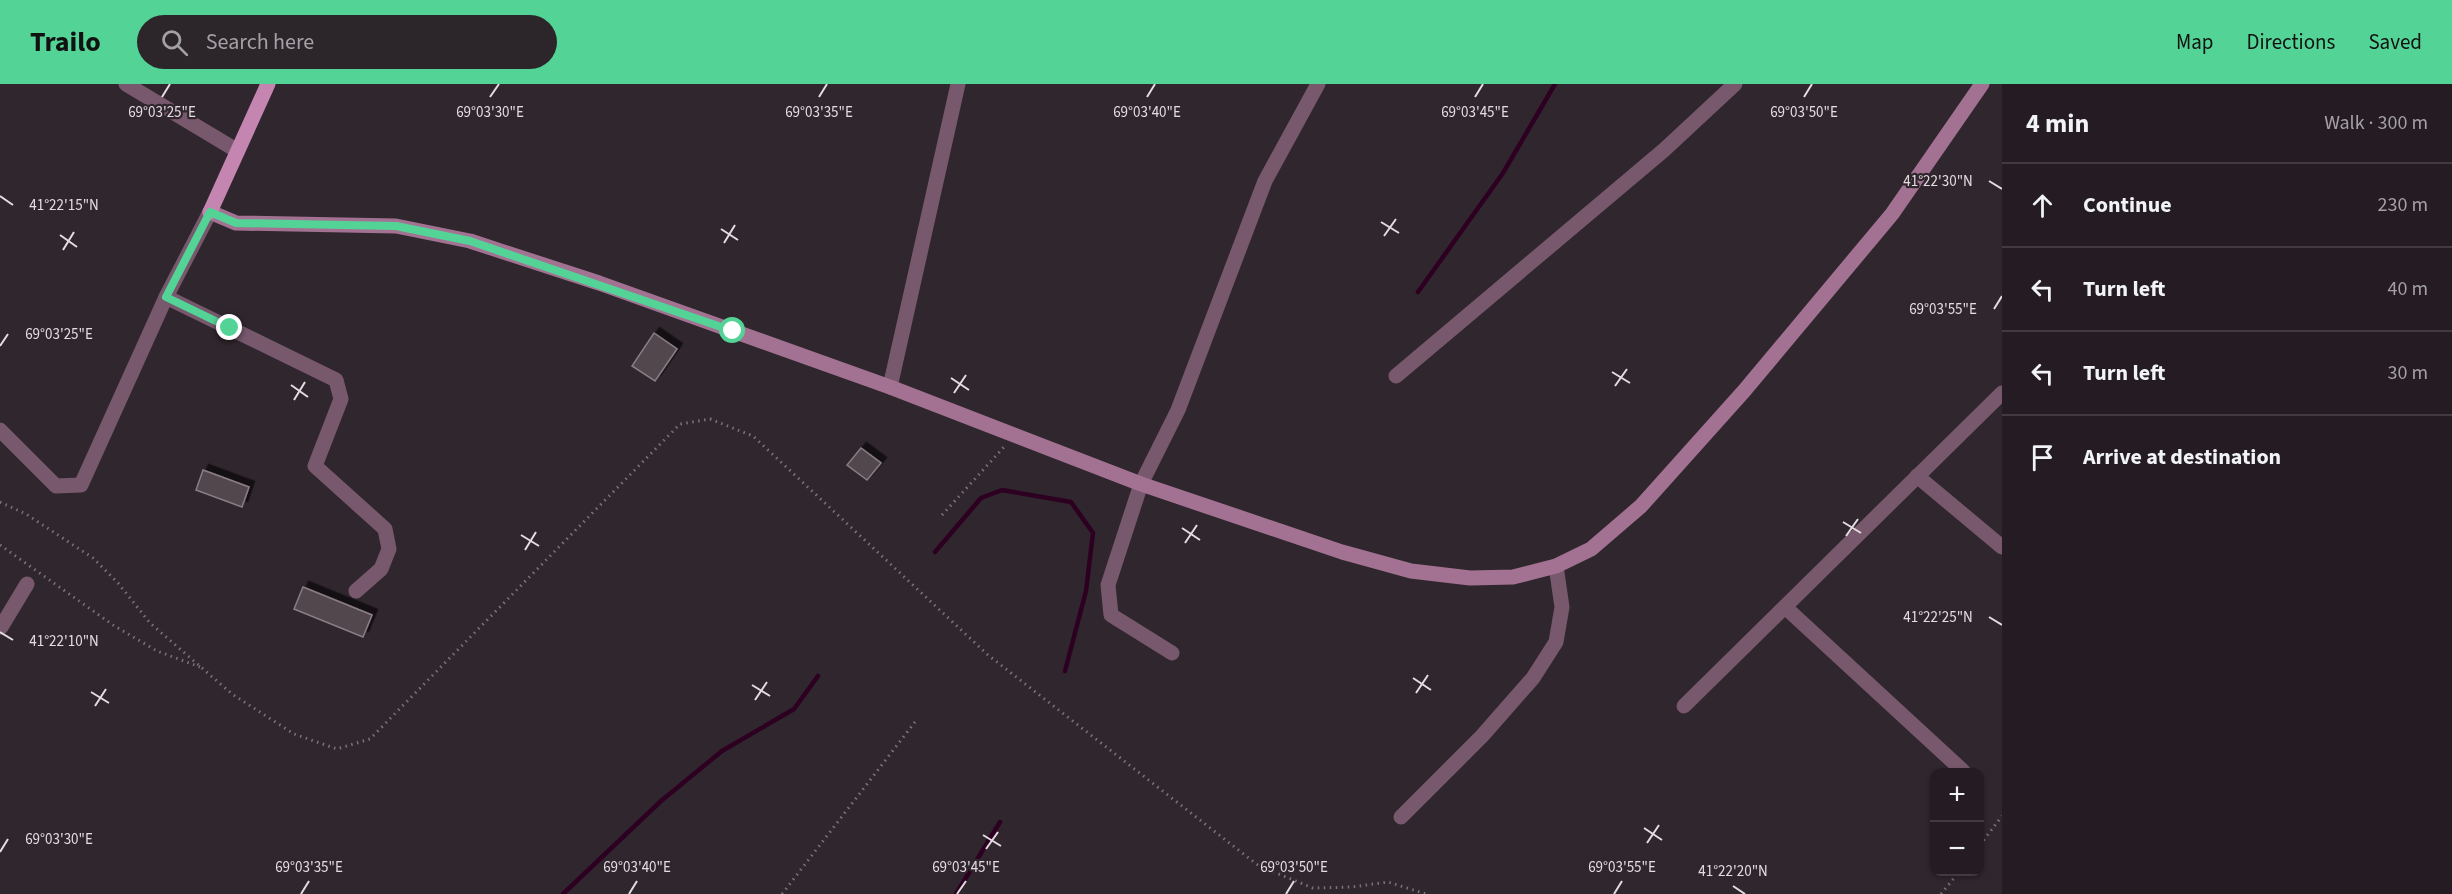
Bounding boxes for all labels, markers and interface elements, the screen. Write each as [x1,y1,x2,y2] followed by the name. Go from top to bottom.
[137,15,557,69] search box
[30,22,101,62] text: Trailo
[158,26,191,59] icon: search
[206,26,314,58] text: Search here
[2176,27,2214,57] text: Map
[2247,27,2335,57] text: Directions
[2368,27,2422,57] text: Saved
[128,102,196,123] text: 69°03'25"E
[456,102,524,123] text: 69°03'30"E
[785,102,853,123] text: 69°03'35"E
[1113,102,1181,123] text: 69°03'40"E
[1441,102,1509,123] text: 69°03'45"E
[1770,102,1838,123] text: 69°03'50"E
[2026,105,2089,142] text: 4 min
[2324,109,2428,137] text: Walk · 300 m
[1903,171,1973,192] text: 41°22'30"N
[2026,189,2059,222] icon: ahead
[2083,189,2172,221] text: Continue
[2378,191,2428,219] text: 230 m
[29,195,99,216] text: 41°22'15"N
[2026,273,2059,306] icon: left
[2083,273,2165,305] text: Turn left
[2388,275,2428,303] text: 40 m
[1909,299,1977,320] text: 69°03'55"E
[216,314,242,340] route end
[719,317,745,343] route start
[25,324,93,345] text: 69°03'25"E
[2026,357,2059,390] icon: left
[2083,357,2165,389] text: Turn left
[2388,359,2428,387] text: 30 m
[2026,441,2059,474] icon: arrive
[2083,441,2281,473] text: Arrive at destination
[1903,607,1973,628] text: 41°22'25"N
[29,631,99,652] text: 41°22'10"N
[1930,768,1984,876] map controls
[1930,768,1984,822] button: +
[1930,822,1984,876] button: −
[25,829,93,850] text: 69°03'30"E
[275,857,343,878] text: 69°03'35"E
[603,857,671,878] text: 69°03'40"E
[932,857,1000,878] text: 69°03'45"E
[1260,857,1328,878] text: 69°03'50"E
[1588,857,1656,878] text: 69°03'55"E
[1698,861,1768,882] text: 41°22'20"N

